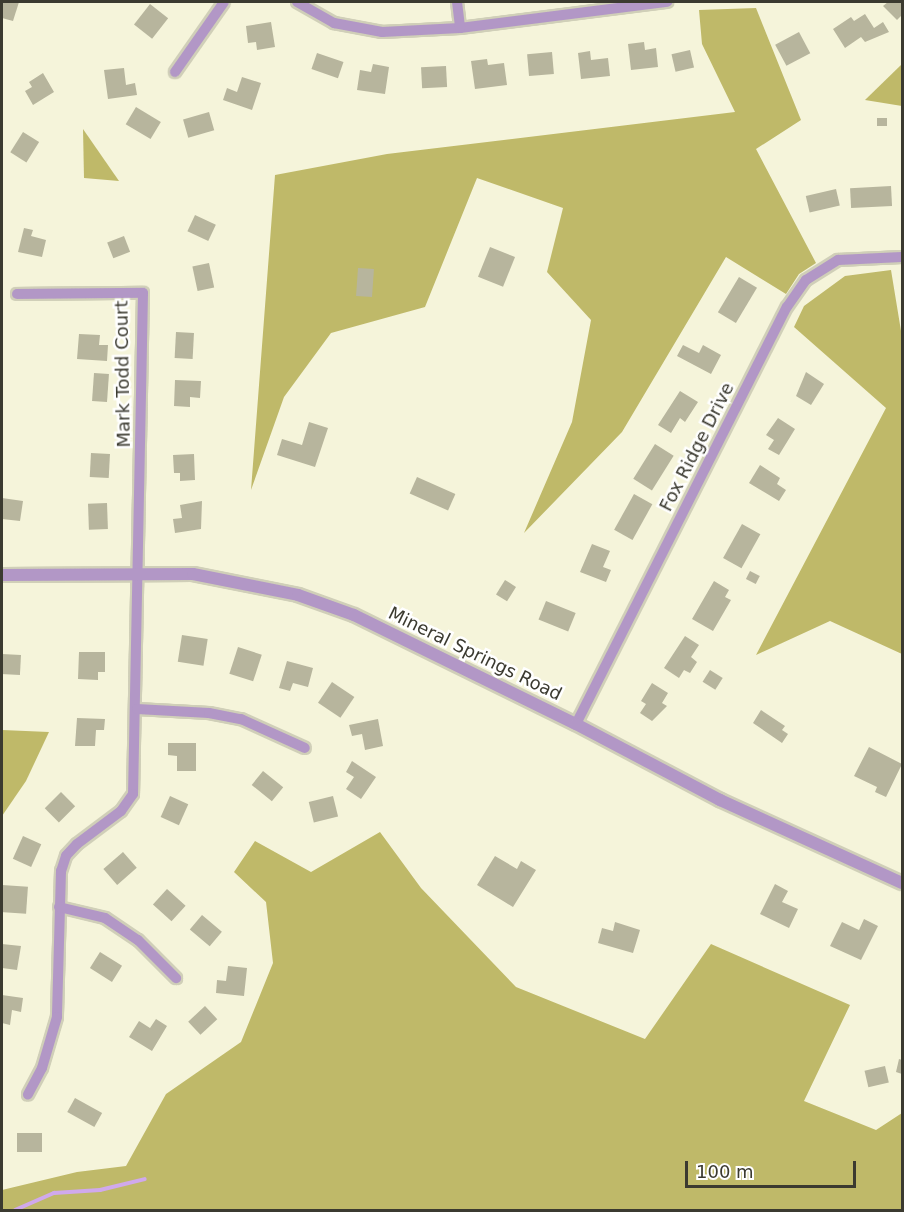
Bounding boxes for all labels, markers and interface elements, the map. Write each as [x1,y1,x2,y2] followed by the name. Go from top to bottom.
[111,300,135,448] street label: Mark Todd Court
[655,379,739,515] street label: Fox Ridge Drive
[385,603,565,705] street label: Mineral Springs Road
[688,1149,859,1187] scale bar
[696,1161,754,1182] text: 100 m

